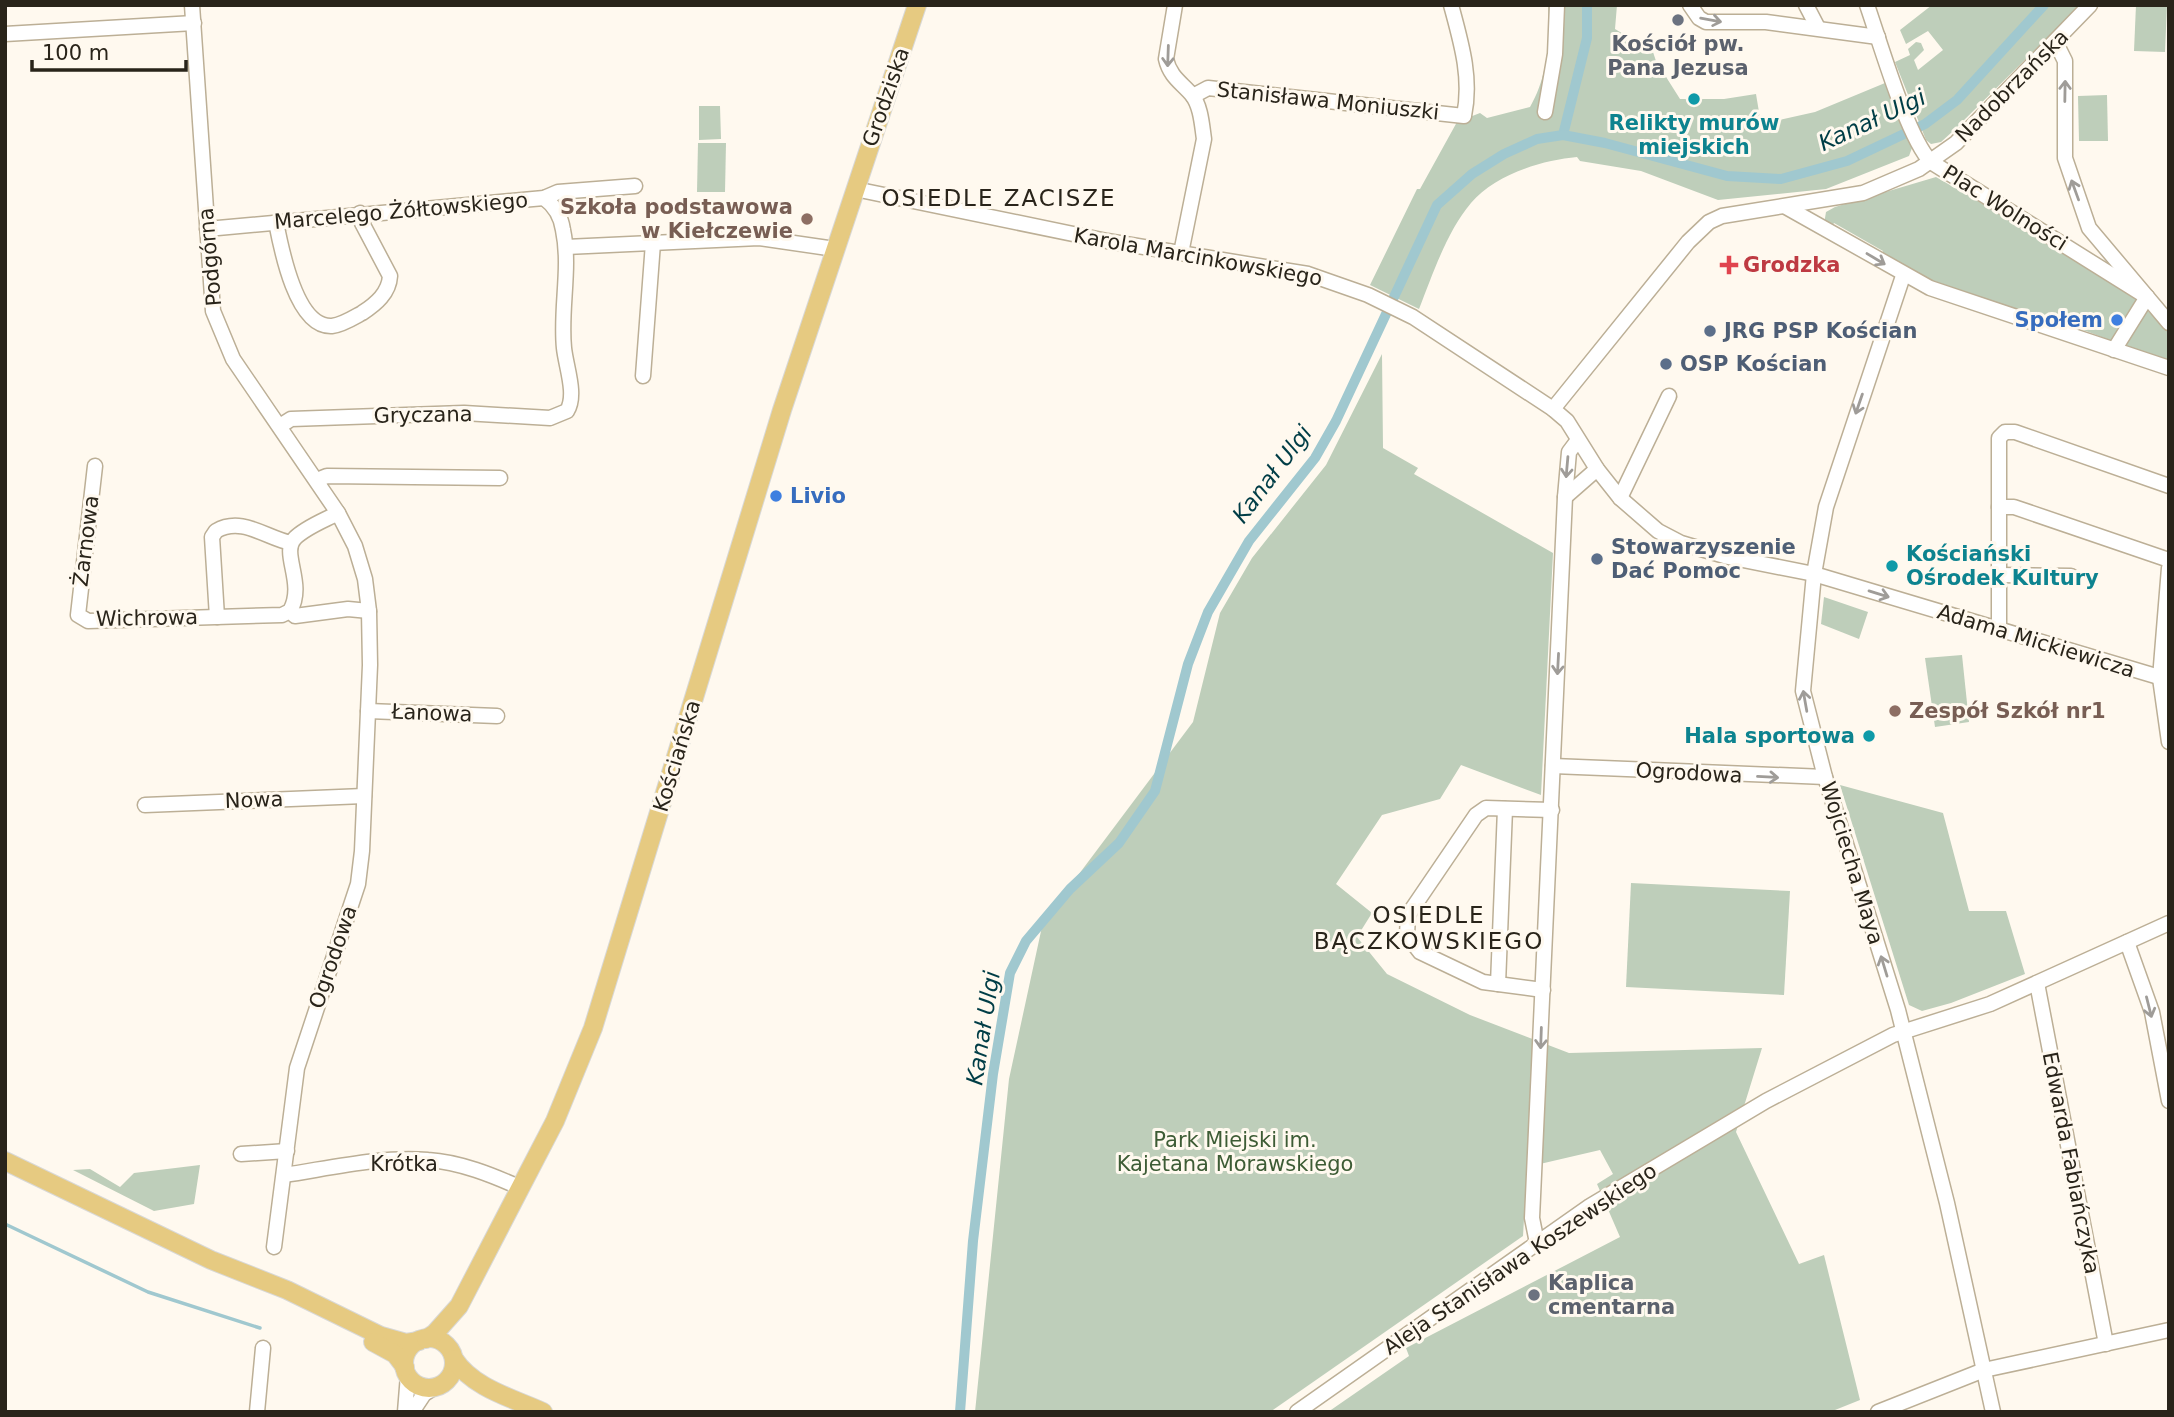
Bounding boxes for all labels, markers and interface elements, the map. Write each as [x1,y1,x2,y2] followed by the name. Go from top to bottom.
[1670,12,1686,28] marker: Kościół pw. Pana Jezusa
[1699,14,1722,27] one-way arrow
[1951,25,2073,147] street label: Nadobrzańska
[32,28,186,72] scale bar
[1607,32,1749,80] place label: Kościół pw. Pana Jezusa
[42,41,109,65] text: 100 m
[858,44,914,150] street label: Grodziska
[1162,44,1175,67] one-way arrow
[1216,77,1440,125] street label: Stanisława Moniuszki
[2058,80,2071,103] one-way arrow
[1814,84,1930,156] water label: Kanał Ulgi
[1686,91,1702,107] marker: Relikty murów miejskich
[1609,111,1779,159] place label: Relikty murów miejskich
[1938,160,2072,256] street label: Plac Wolności
[2068,180,2080,202] one-way arrow
[881,185,1117,211] district label: OSIEDLE ZACISZE
[273,187,529,234] street label: Marcelego Żółtowskiego
[560,195,793,243] place label: Szkoła podstawowa w Kiełczewie
[194,207,226,307] street label: Podgórna
[799,211,815,227] marker: Szkoła podstawowa w Kiełczewie
[1072,223,1324,291] street label: Karola Marcinkowskiego
[1743,253,1840,277] place label: Grodzka
[1865,253,1885,267] one-way arrow
[1721,257,1737,273] marker: Grodzka
[2014,308,2103,332] place label: Społem
[2109,312,2125,328] marker: Społem
[1722,319,1917,343] place label: JRG PSP Kościan
[1702,323,1718,339] marker: JRG PSP Kościan
[1680,352,1827,376] place label: OSP Kościan
[1658,356,1674,372] marker: OSP Kościan
[1852,393,1864,415] one-way arrow
[373,402,473,428] street label: Gryczana
[1227,420,1317,528] water label: Kanał Ulgi
[1560,455,1573,478] one-way arrow
[790,484,846,508] place label: Livio
[768,488,784,504] marker: Livio
[68,494,104,588] street label: Żarnowa
[1611,535,1796,583] place label: Stowarzyszenie Dać Pomoc
[1906,542,2099,590] place label: Kościański Ośrodek Kultury
[1589,551,1605,567] marker: Stowarzyszenie Dać Pomoc
[1884,558,1900,574] marker: Kościański Ośrodek Kultury
[1868,588,1890,601] one-way arrow
[1934,600,2138,682] street label: Adama Mickiewicza
[96,605,198,631] street label: Wichrowa
[1551,652,1564,674] one-way arrow
[1798,690,1812,713] one-way arrow
[649,697,705,815] street label: Kościańska
[1909,699,2106,723] place label: Zespół Szkół nr1
[390,700,473,726] street label: Łanowa
[1887,703,1903,719] marker: Zespół Szkół nr1
[1684,724,1855,748] place label: Hala sportowa
[1861,728,1877,744] marker: Hala sportowa
[1635,758,1743,788] street label: Ogrodowa
[1757,770,1780,783] one-way arrow
[1816,779,1888,947] street label: Wojciecha Maya
[224,787,284,813] street label: Nowa
[304,902,362,1012] street label: Ogrodowa
[1314,902,1544,954] district label: OSIEDLE BĄCZKOWSKIEGO
[1876,955,1889,977] one-way arrow
[961,969,1005,1087] water label: Kanał Ulgi
[2144,995,2157,1017] one-way arrow
[1535,1026,1548,1049] one-way arrow
[2038,1050,2104,1276] street label: Edwarda Fabiańczyka
[1117,1128,1353,1176] park label: Park Miejski im. Kajetana Morawskiego
[370,1152,438,1176] street label: Krótka
[1379,1158,1661,1360] street label: Aleja Stanisława Koszewskiego
[1548,1271,1675,1319] place label: Kaplica cmentarna
[1526,1287,1542,1303] marker: Kaplica cmentarna

